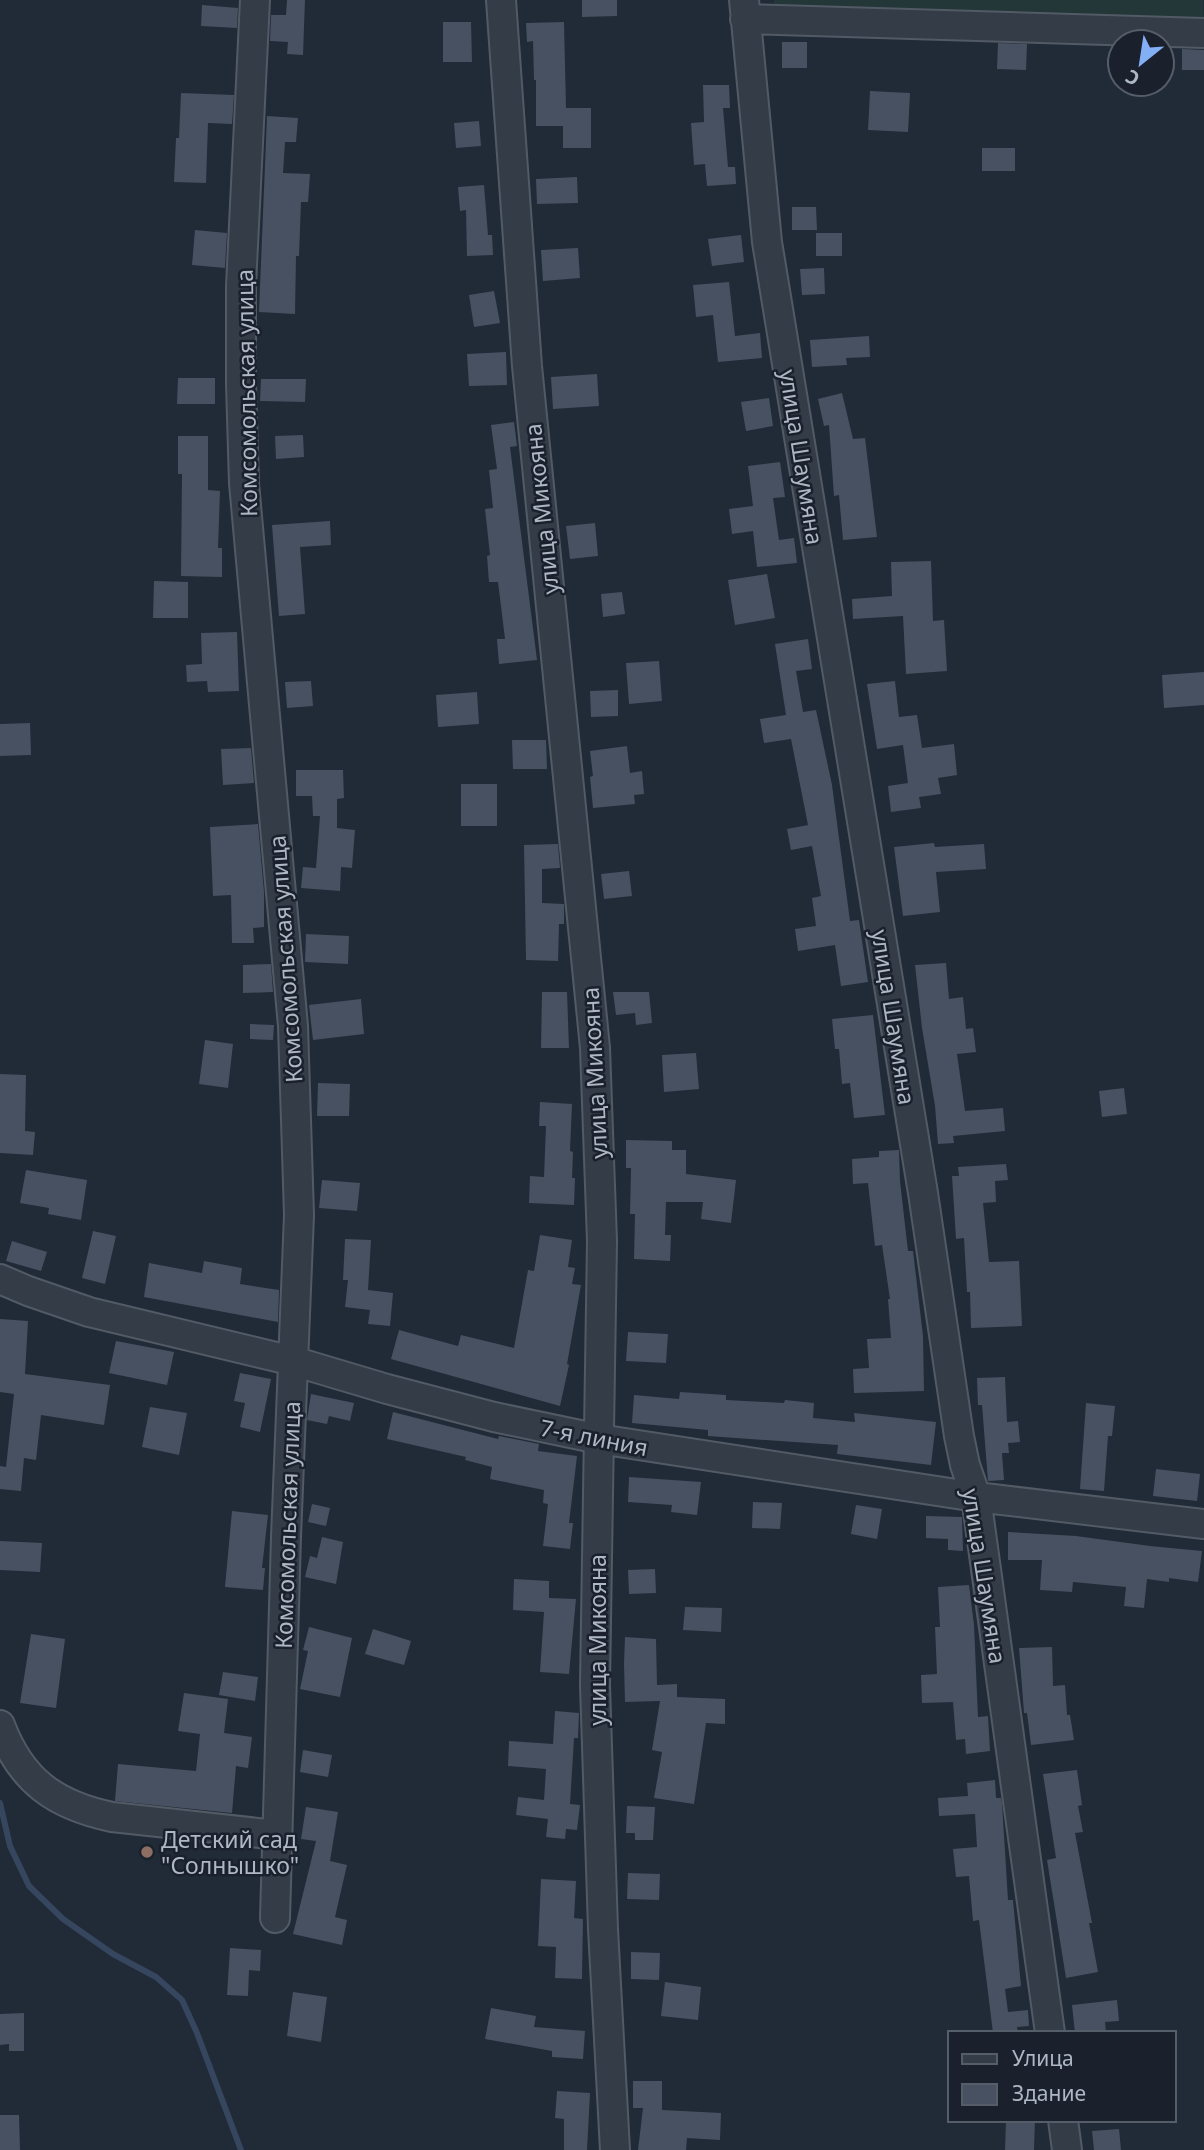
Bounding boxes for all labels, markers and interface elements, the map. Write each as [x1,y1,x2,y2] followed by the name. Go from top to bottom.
[1106,28,1176,98] north arrow
[1121,63,1144,92] text: С
[228,269,264,517] street label: Комсомольская улица
[772,367,832,547] street label: улица Шаумяна
[516,422,566,596] street label: улица Микояна
[260,834,310,1084] street label: Комсомольская улица
[864,927,924,1107] street label: улица Шаумяна
[574,986,614,1160] street label: улица Микояна
[267,1401,307,1649] street label: Комсомольская улица
[537,1411,651,1463] street label: 7-я линия
[955,1486,1015,1666] street label: улица Шаумяна
[581,1554,613,1726] street label: улица Микояна
[161,1823,299,1881] place label: Детский сад "Солнышко"
[139,1844,155,1860] marker: Детский сад "Солнышко"
[948,2031,1176,2122] legend
[1012,2044,1074,2072] text: Улица
[1012,2079,1086,2107] text: Здание

